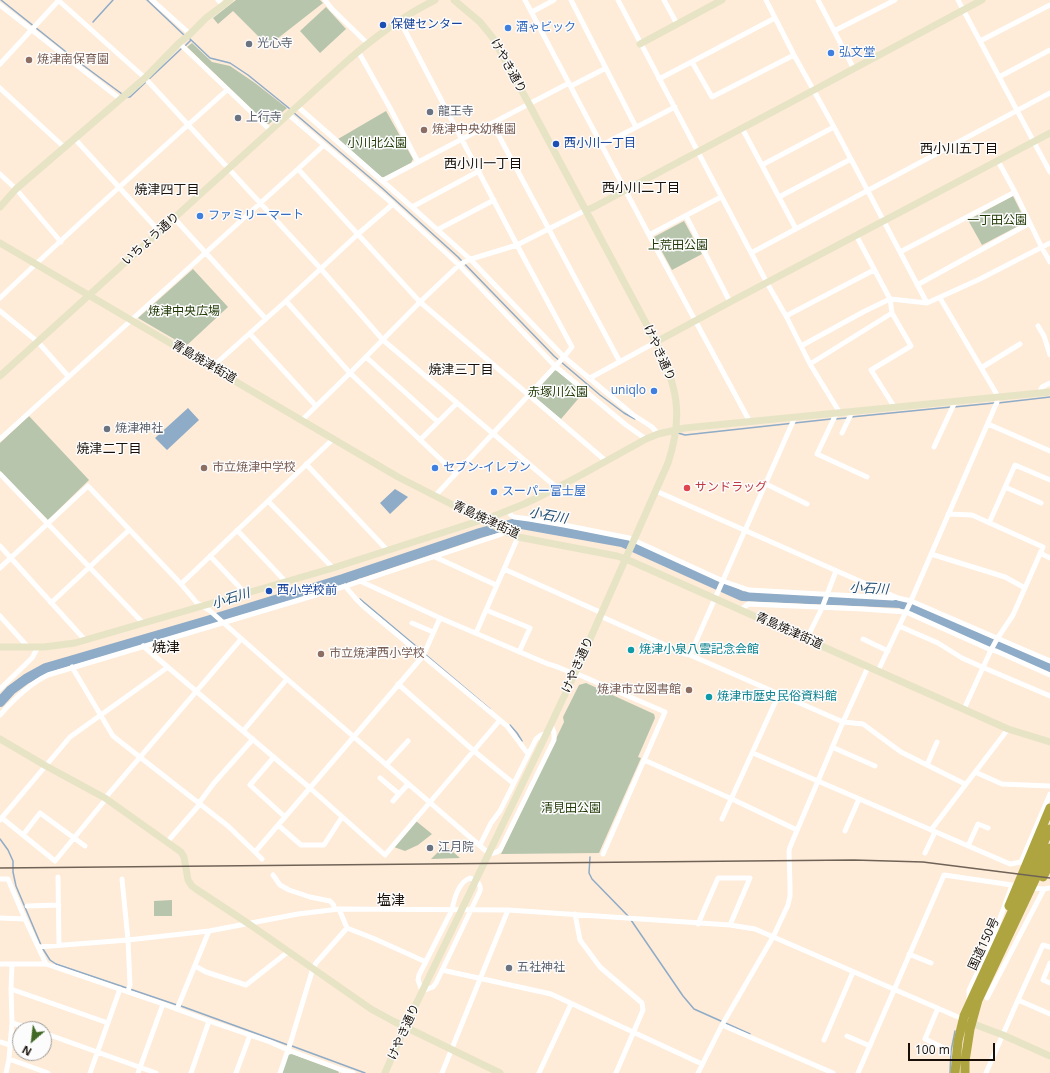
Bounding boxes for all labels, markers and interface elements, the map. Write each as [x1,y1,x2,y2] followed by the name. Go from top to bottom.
[391,18,463,32] place label: 保健センター
[378,20,388,30] marker: 保健センター
[516,21,576,35] place label: 酒ゃビック
[503,23,513,33] marker: 酒ゃビック
[487,36,529,96] street label: けやき通り
[257,37,293,51] place label: 光心寺
[244,39,254,49] marker: 光心寺
[839,46,875,60] place label: 弘文堂
[826,48,836,58] marker: 弘文堂
[37,53,109,67] place label: 焼津南保育園
[24,55,34,65] marker: 焼津南保育園
[438,105,474,119] place label: 龍王寺
[425,107,435,117] marker: 龍王寺
[246,111,282,125] place label: 上行寺
[233,113,243,123] marker: 上行寺
[432,123,516,137] place label: 焼津中央幼稚園
[419,125,429,135] marker: 焼津中央幼稚園
[347,137,407,151] park label: 小川北公園
[564,137,636,151] place label: 西小川一丁目
[551,139,561,149] marker: 西小川一丁目
[920,141,998,157] district label: 西小川五丁目
[444,156,522,172] district label: 西小川一丁目
[602,180,680,196] district label: 西小川二丁目
[135,182,199,198] district label: 焼津四丁目
[208,209,304,223] place label: ファミリーマート
[119,210,183,268] street label: いちょう通り
[195,211,205,221] marker: ファミリーマート
[967,214,1027,228] park label: 一丁田公園
[648,239,708,253] park label: 上荒田公園
[148,305,220,319] park label: 焼津中央広場
[640,323,678,383] street label: けやき通り
[169,338,239,386] street label: 青島焼津街道
[429,362,493,378] district label: 焼津三丁目
[611,384,646,398] place label: uniqlo
[528,386,588,400] park label: 赤塚川公園
[649,386,659,396] marker: uniqlo
[115,422,163,436] place label: 焼津神社
[102,424,112,434] marker: 焼津神社
[77,441,141,457] district label: 焼津二丁目
[212,461,296,475] place label: 市立焼津中学校
[443,461,531,475] place label: セブン-イレブン
[199,463,209,473] marker: 市立焼津中学校
[430,463,440,473] marker: セブン-イレブン
[695,481,767,495] place label: サンドラッグ
[682,483,692,493] marker: サンドラッグ
[502,485,586,499] place label: スーパー富士屋
[489,487,499,497] marker: スーパー富士屋
[450,498,522,542] street label: 青島焼津街道
[527,505,569,527] water label: 小石川
[849,580,889,598] water label: 小石川
[277,584,337,598] place label: 西小学校前
[210,586,252,612] water label: 小石川
[264,586,274,596] marker: 西小学校前
[753,610,825,652] street label: 青島焼津街道
[559,635,597,695] street label: けやき通り
[152,640,180,656] district label: 焼津
[639,643,759,657] place label: 焼津小泉八雲記念会館
[626,645,636,655] marker: 焼津小泉八雲記念会館
[329,647,425,661] place label: 市立焼津西小学校
[316,649,326,659] marker: 市立焼津西小学校
[597,683,681,697] place label: 焼津市立図書館
[684,685,694,695] marker: 焼津市立図書館
[717,690,837,704] place label: 焼津市歴史民俗資料館
[704,692,714,702] marker: 焼津市歴史民俗資料館
[541,802,601,816] park label: 清見田公園
[438,841,474,855] place label: 江月院
[425,843,435,853] marker: 江月院
[377,893,405,909] district label: 塩津
[966,915,1002,973] street label: 国道150号
[517,961,565,975] place label: 五社神社
[504,963,514,973] marker: 五社神社
[385,1002,423,1062] street label: けやき通り
[12,1021,52,1061] north arrow
[910,1035,997,1061] scale bar
[915,1041,950,1058] text: 100 m
[19,1042,34,1060] text: N

